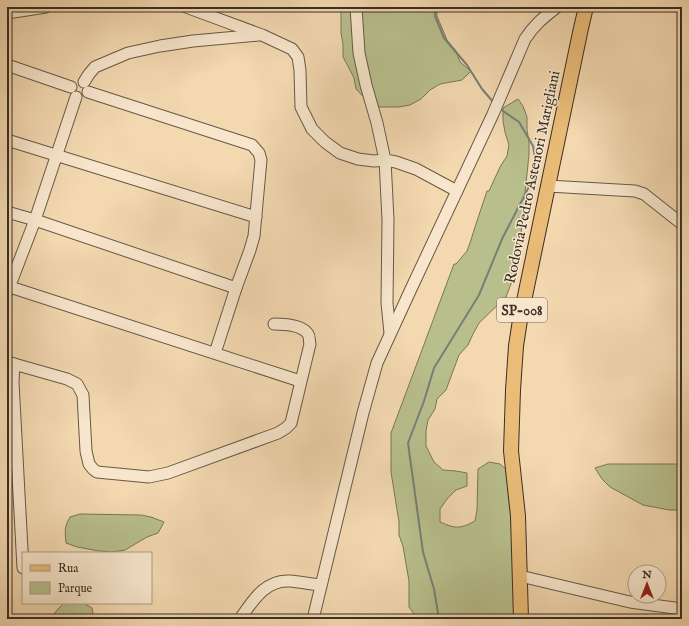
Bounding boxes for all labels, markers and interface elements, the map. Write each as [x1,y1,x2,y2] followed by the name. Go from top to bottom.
[501,69,564,285] street label: Rodovia Pedro Astenori Marigliani
[497,298,547,322] road number: SP-008
[22,552,152,604] legend
[58,561,79,576] text: Rua
[627,564,667,604] north arrow
[641,568,652,582] text: N
[58,581,93,597] text: Parque

